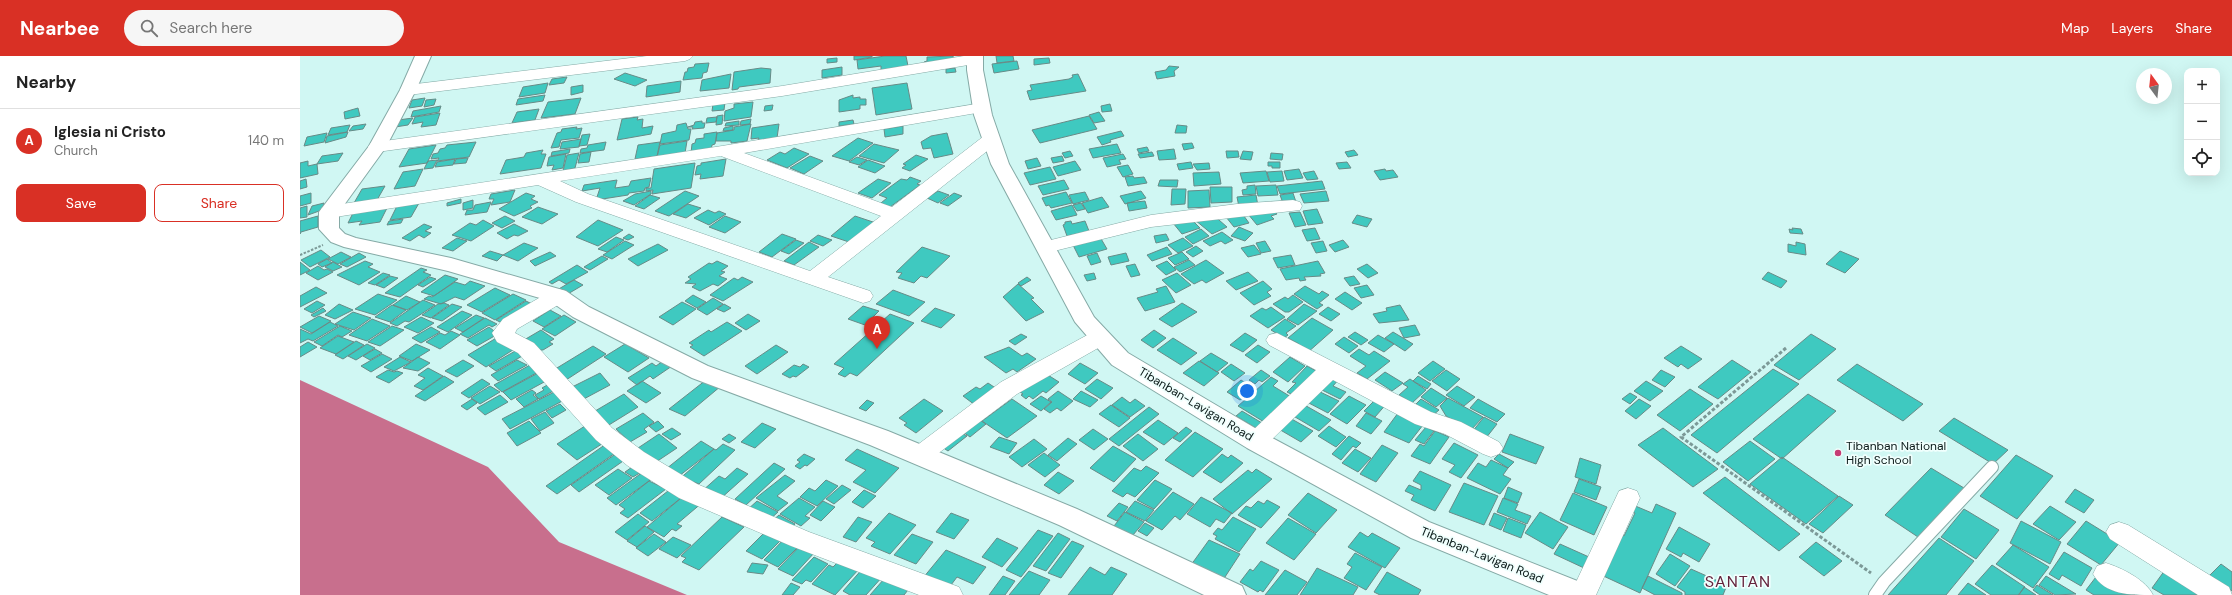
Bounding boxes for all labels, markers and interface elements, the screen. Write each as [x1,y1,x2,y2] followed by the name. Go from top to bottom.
[124,10,404,46] search box
[20,16,100,41] text: Nearbee
[138,17,160,39] icon: search
[170,18,252,38] text: Search here
[2061,19,2089,37] text: Map
[2111,19,2153,37] text: Layers
[2175,19,2212,37] text: Share
[2136,68,2172,104] north arrow
[2184,68,2220,176] map controls
[2184,68,2220,104] button: +
[16,71,76,93] text: Nearby
[2184,104,2220,140] button: −
[54,122,166,142] text: Iglesia ni Cristo
[24,132,34,149] text: A
[248,132,284,149] text: 140 m
[2184,140,2220,176] button: locate
[54,142,98,159] text: Church
[16,184,146,222] button: Save
[154,184,284,222] button: Share
[864,316,890,349] pin: A
[1136,363,1256,445] street label: Tibanban-Lavigan Road
[1237,381,1257,401] your location
[1846,438,1946,468] place label: Tibanban National High School
[1833,448,1843,458] marker: Tibanban National High School
[1418,523,1546,587] street label: Tibanban-Lavigan Road
[1705,571,1771,592] district label: SANTAN

